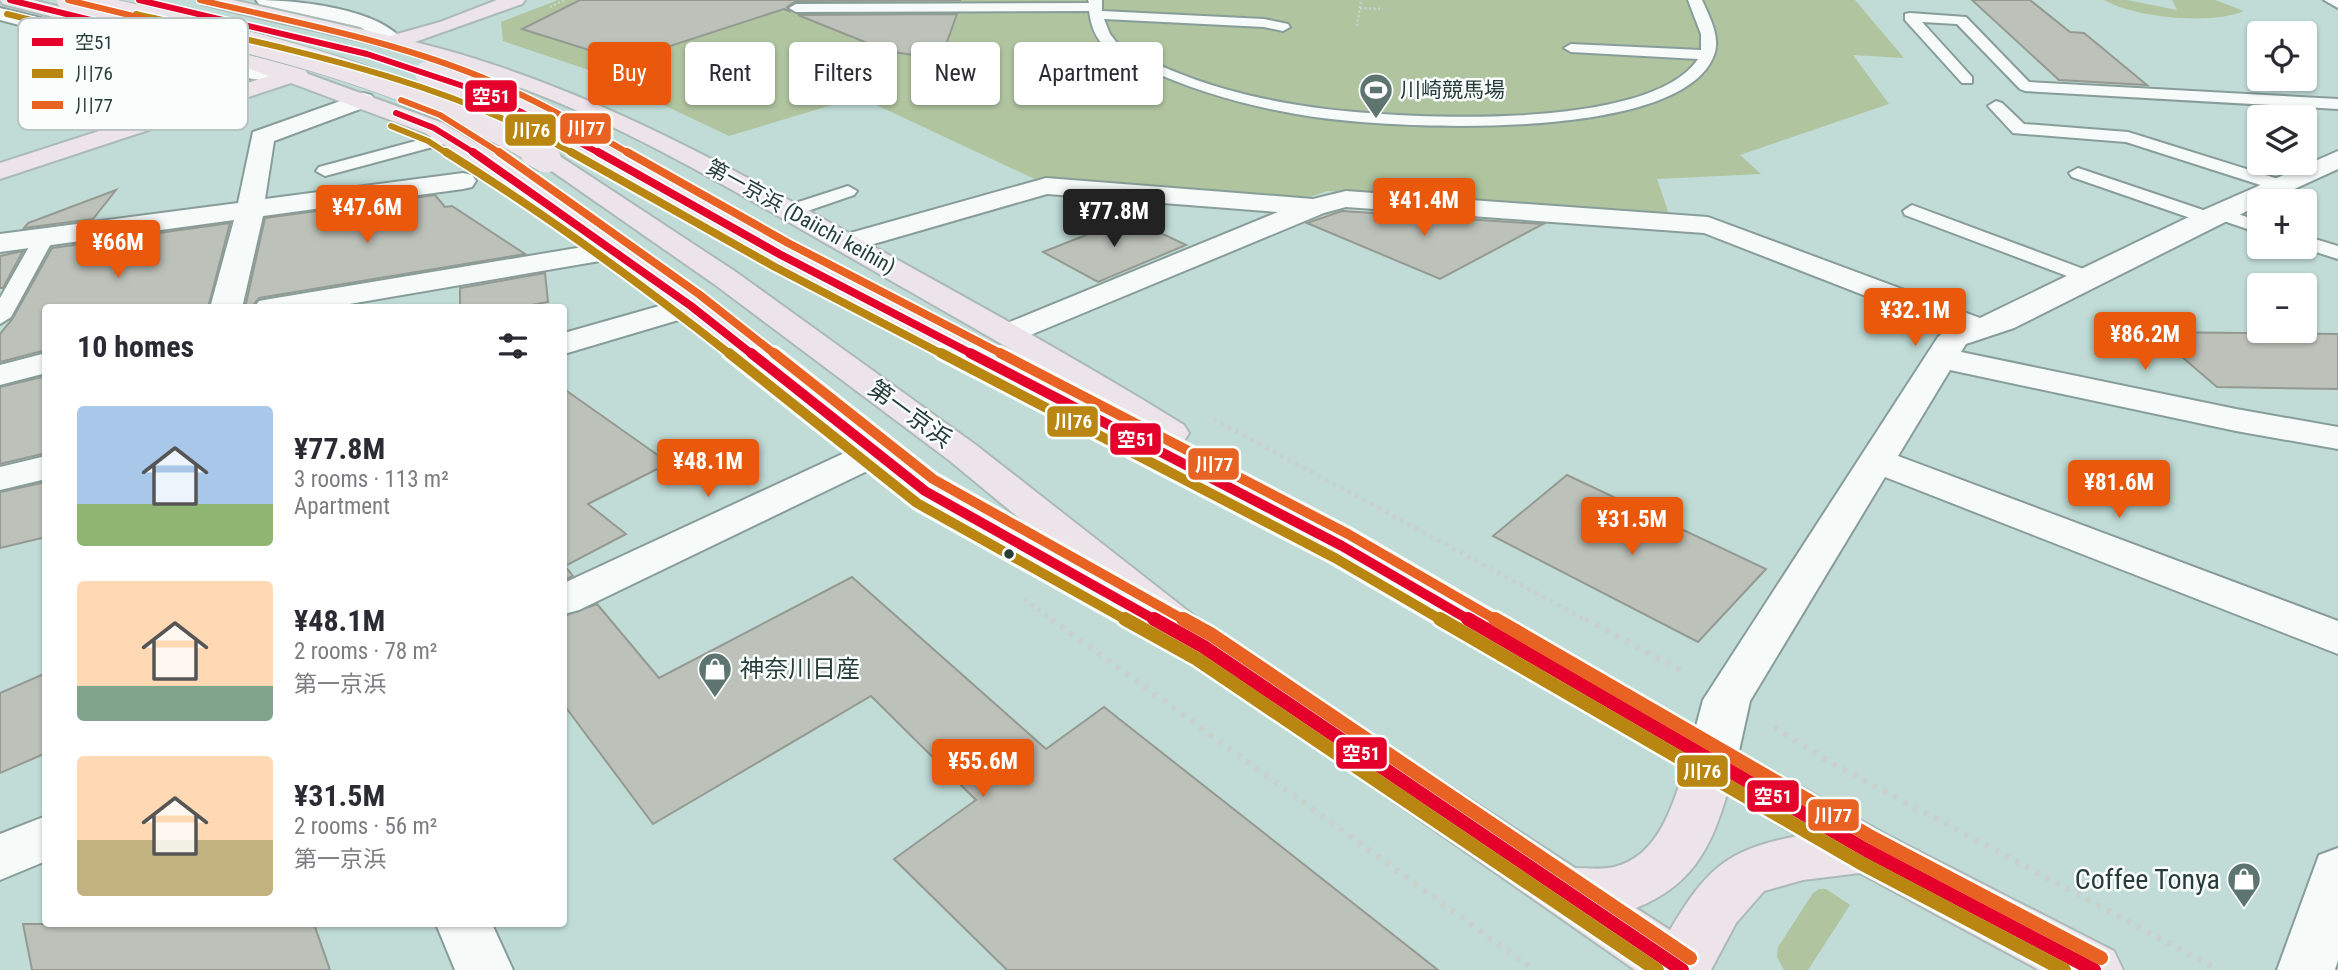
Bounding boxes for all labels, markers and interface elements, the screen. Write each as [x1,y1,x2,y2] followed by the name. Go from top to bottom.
[18,18,248,130] legend
[2247,21,2317,343] map controls
[2247,21,2317,91] button: locate
[75,31,113,54] text: 空51
[588,42,671,105] chip: Buy
[685,42,775,105] chip: Rent
[789,42,897,105] chip: Filters
[911,42,1000,105] chip: New
[1014,42,1163,105] chip: Apartment
[75,62,113,85] text: 川76
[1357,71,1395,120] sports icon: 川崎競馬場
[1400,78,1505,102] place label: 川崎競馬場
[464,79,518,113] line badge: 空51
[472,85,510,108] text: 空51
[75,94,113,117] text: 川77
[2247,105,2317,175] button: layers
[559,112,612,145] line badge: 川77
[504,113,557,147] line badge: 川76
[567,117,605,140] text: 川77
[512,119,550,142] text: 川76
[702,155,900,279] street label: 第一京浜 (Daiichi keihin)
[1367,178,1481,238] pin: ¥41.4M
[310,186,424,245] pin: ¥47.6M
[1389,187,1459,214] text: ¥41.4M
[2247,189,2317,259] button: +
[1057,190,1171,249] pin: ¥77.8M
[332,194,402,221] text: ¥47.6M
[1079,198,1149,225] text: ¥77.8M
[77,220,159,280] pin: ¥66M
[92,229,144,256] text: ¥66M
[2247,273,2317,343] button: −
[1858,288,1972,348] pin: ¥32.1M
[1880,297,1950,324] text: ¥32.1M
[2088,312,2202,372] pin: ¥86.2M
[2110,321,2180,348] text: ¥86.2M
[494,327,532,365] icon: filters
[77,329,194,364] text: 10 homes
[863,374,957,454] street label: 第一京浜
[1046,405,1099,438] line badge: 川76
[1054,410,1092,433] text: 川76
[1109,422,1162,456] line badge: 空51
[1117,428,1155,451] text: 空51
[294,431,385,466] text: ¥77.8M
[133,434,217,518] icon: home
[651,440,765,499] pin: ¥48.1M
[1187,447,1240,481] line badge: 川77
[673,448,743,475] text: ¥48.1M
[1195,453,1233,476] text: 川77
[2062,461,2176,520] pin: ¥81.6M
[294,466,449,493] text: 3 rooms · 113 m²
[2084,469,2154,496] text: ¥81.6M
[294,493,390,520] text: Apartment
[1575,498,1689,557] pin: ¥31.5M
[1597,506,1667,533] text: ¥31.5M
[1002,547,1016,561] unlabelled marker
[294,603,385,638] text: ¥48.1M
[133,609,217,693] icon: home
[294,638,437,665] text: 2 rooms · 78 m²
[696,650,734,699] shop icon: 神奈川日産
[740,655,860,683] place label: 神奈川日産
[294,671,386,698] text: 第一京浜
[1335,736,1388,770] line badge: 空51
[926,740,1040,799] pin: ¥55.6M
[1342,742,1380,765] text: 空51
[948,748,1018,775] text: ¥55.6M
[1676,754,1729,788] line badge: 川76
[1683,760,1721,783] text: 川76
[294,778,385,813] text: ¥31.5M
[1746,779,1800,813] line badge: 空51
[133,784,217,868] icon: home
[1754,785,1792,808] text: 空51
[1807,798,1860,832] line badge: 川77
[1814,804,1852,827] text: 川77
[294,813,437,840] text: 2 rooms · 56 m²
[294,846,386,873] text: 第一京浜
[2225,860,2263,909] shop icon: Coffee Tonya
[2075,863,2220,896] place label: Coffee Tonya

